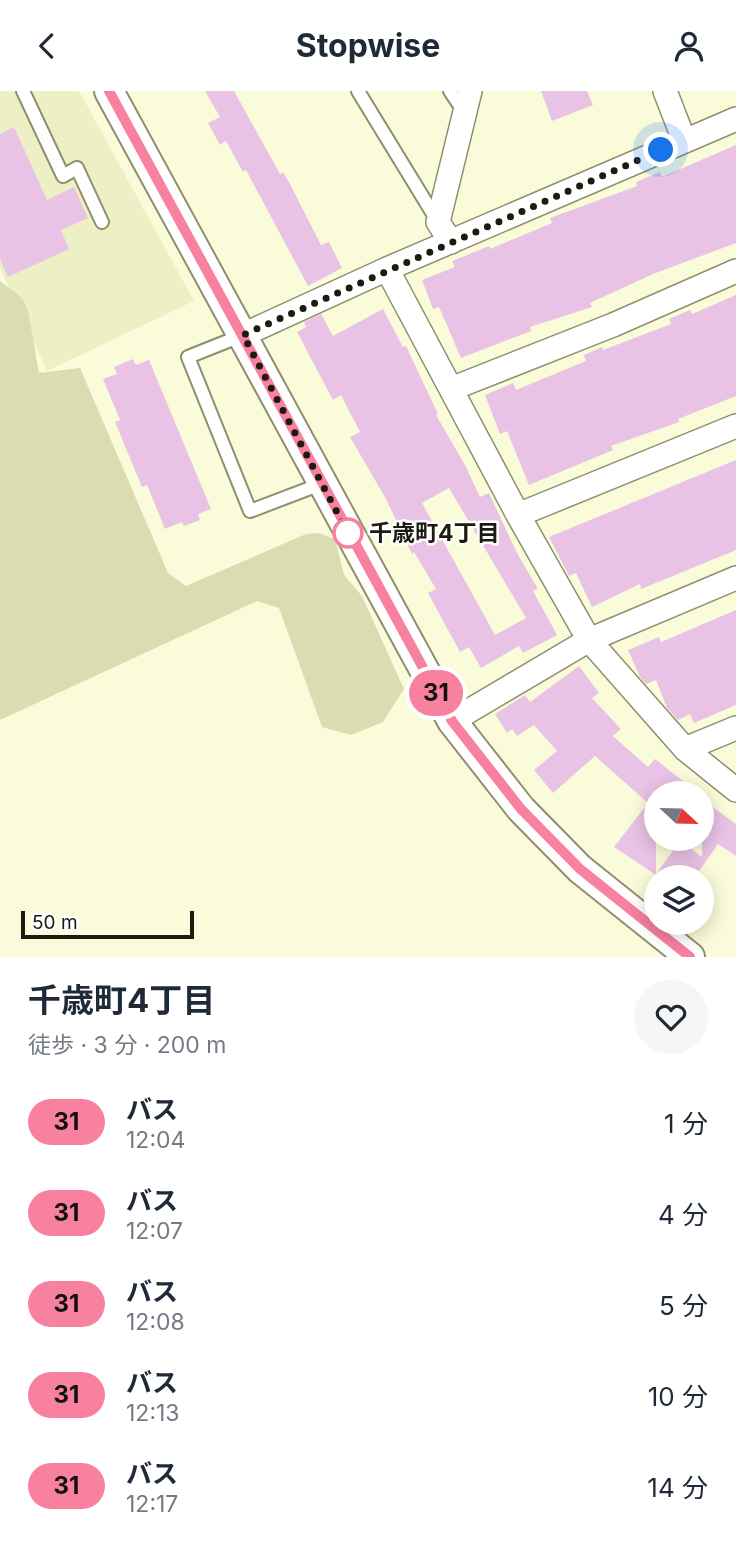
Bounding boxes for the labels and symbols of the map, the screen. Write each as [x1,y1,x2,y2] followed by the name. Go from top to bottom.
[643,132,678,167] your location
[333,518,363,548] marker: 千歳町4丁目
[369,519,500,547] place label: 千歳町4丁目
[404,670,467,716] line badge: 31
[644,781,714,851] north arrow
[21,908,194,940] scale bar

